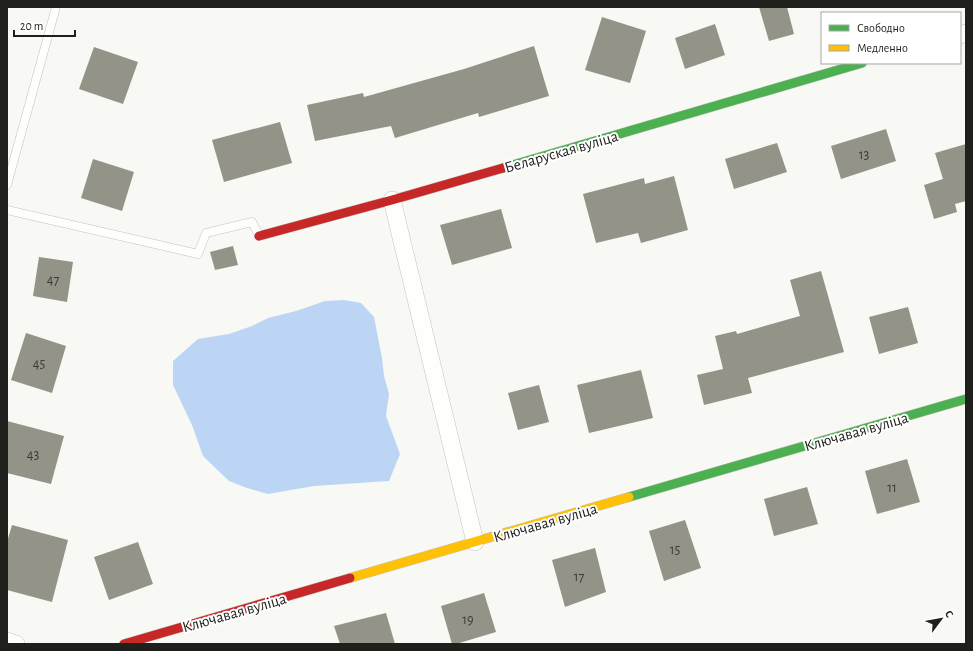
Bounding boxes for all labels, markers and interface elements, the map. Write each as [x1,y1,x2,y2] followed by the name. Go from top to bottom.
[14,12,75,38] scale bar
[821,12,961,64] legend
[20,20,43,32] text: 20 m
[857,22,905,34] text: Свободно
[857,42,908,54] text: Медленно
[503,128,620,177] street label: Беларуская вуліца
[859,148,870,162] house number: 13
[47,273,59,287] house number: 47
[33,357,45,371] house number: 45
[802,409,910,455] street label: Ключавая вуліца
[27,448,39,462] house number: 43
[887,481,897,495] house number: 11
[491,500,599,546] street label: Ключавая вуліца
[670,543,680,557] house number: 15
[574,570,584,584] house number: 17
[180,590,288,636] street label: Ключавая вуліца
[921,599,961,639] north arrow
[943,608,955,619] text: С
[462,613,474,627] house number: 19

